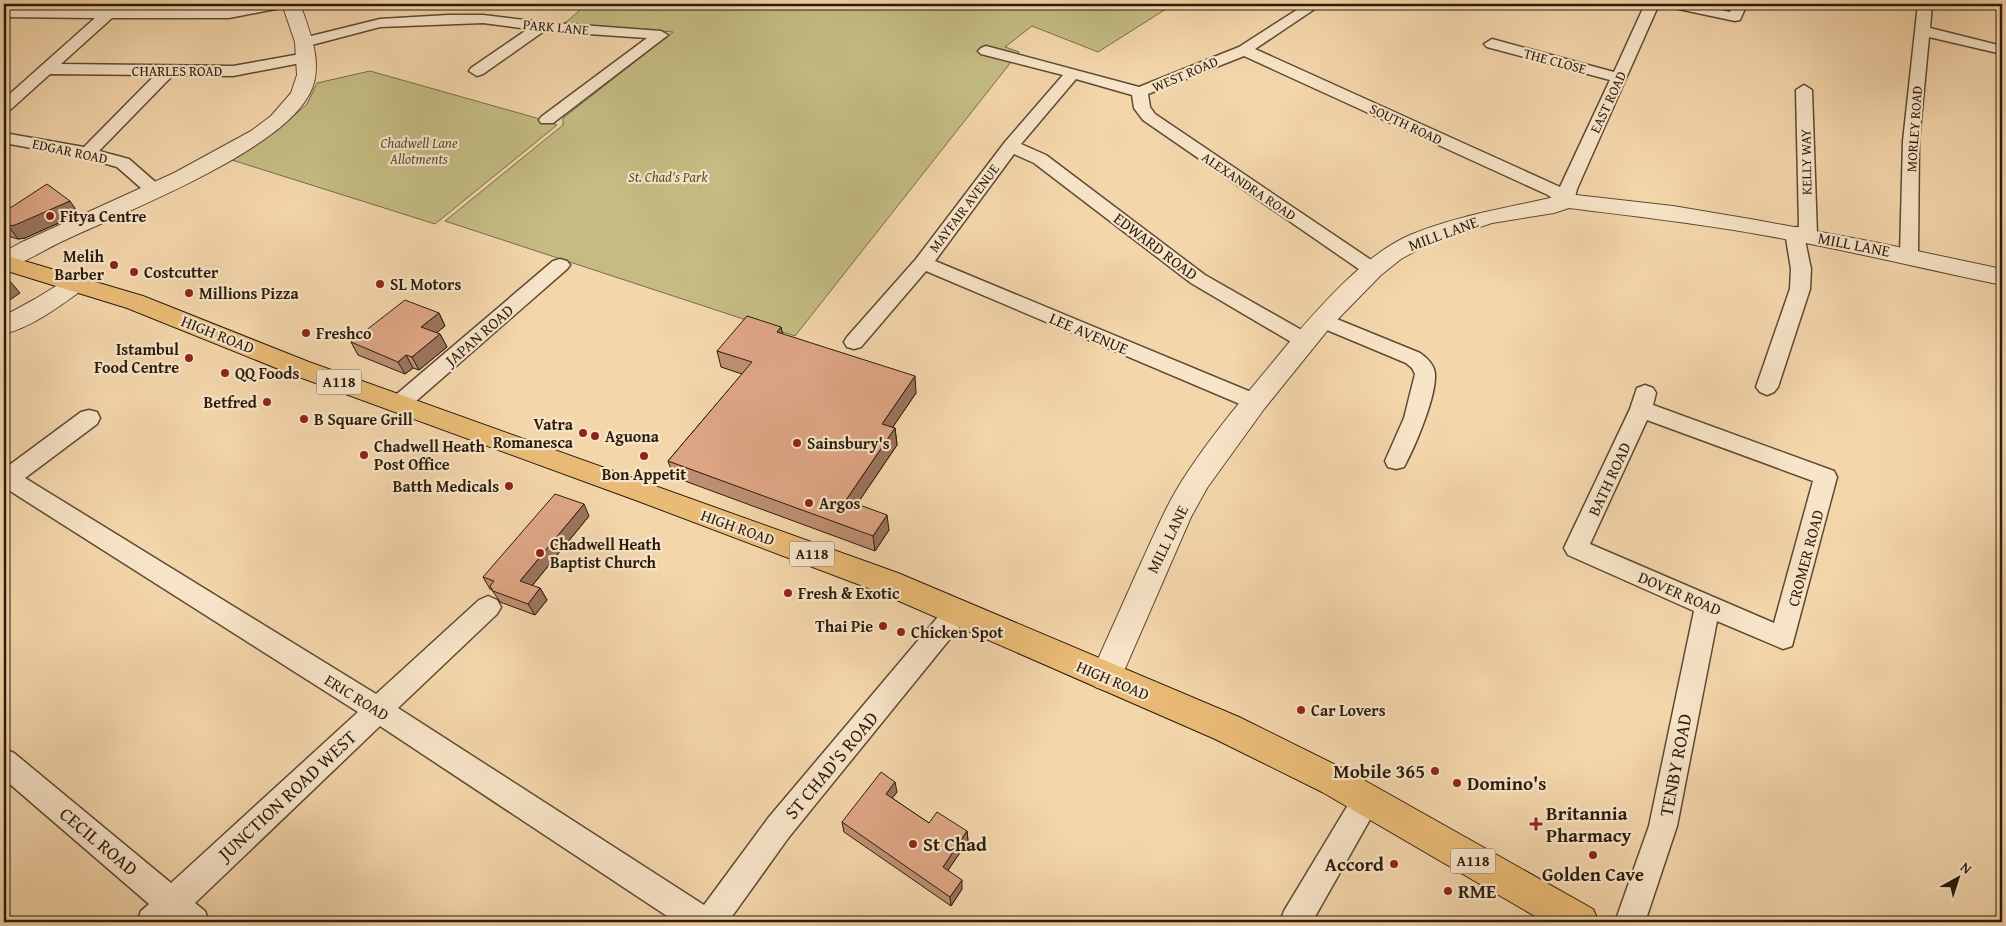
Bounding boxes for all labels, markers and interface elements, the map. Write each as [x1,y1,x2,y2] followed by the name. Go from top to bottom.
[522,14,590,40] street label: PARK LANE
[1521,43,1589,79] street label: THE CLOSE
[1149,51,1221,97] street label: WEST ROAD
[132,61,222,81] street label: CHARLES ROAD
[1585,68,1631,136] street label: EAST ROAD
[1901,85,1927,173] street label: MORLEY ROAD
[1366,98,1446,150] street label: SOUTH ROAD
[1795,128,1817,195] street label: KELLY WAY
[30,133,110,169] street label: EDGAR ROAD
[380,133,458,169] park label: Chadwell Lane Allotments
[1198,147,1300,225] street label: ALEXANDRA ROAD
[924,160,1004,256] street label: MAYFAIR AVENUE
[628,167,708,187] park label: St. Chad's Park
[60,204,147,228] place label: Fitya Centre
[1109,206,1203,286] street label: EDWARD ROAD
[1404,209,1482,257] street label: MILL LANE
[44,210,56,222] marker: Fitya Centre
[1816,225,1892,263] street label: MILL LANE
[55,244,105,286] place label: Melih Barber
[108,259,120,271] marker: Melih Barber
[144,260,219,284] place label: Costcutter
[128,266,140,278] marker: Costcutter
[390,272,461,296] place label: SL Motors
[374,278,386,290] marker: SL Motors
[199,281,299,305] place label: Millions Pizza
[183,287,195,299] marker: Millions Pizza
[438,298,519,373] street label: JAPAN ROAD
[1046,306,1132,360] street label: LEE AVENUE
[178,308,258,360] street label: HIGH ROAD
[316,321,372,345] place label: Freshco
[300,327,312,339] marker: Freshco
[94,337,179,379] place label: Istambul Food Centre
[183,352,195,364] marker: Istambul Food Centre
[235,361,300,385] place label: QQ Foods
[219,367,231,379] marker: QQ Foods
[316,370,362,394] road number: A118
[203,390,258,414] place label: Betfred
[261,396,273,408] marker: Betfred
[314,407,413,431] place label: B Square Grill
[493,412,574,454] place label: Vatra Romanesca
[298,413,310,425] marker: B Square Grill
[605,424,660,448] place label: Aguona
[577,427,589,439] marker: Vatra Romanesca
[589,430,601,442] marker: Aguona
[807,431,890,455] place label: Sainsbury's
[374,434,486,476] place label: Chadwell Heath Post Office
[791,437,803,449] marker: Sainsbury's
[1581,438,1637,520] street label: BATH ROAD
[358,449,370,461] marker: Chadwell Heath Post Office
[638,450,650,462] marker: Bon Appetit
[602,462,686,486] place label: Bon Appetit
[393,474,499,498] place label: Batth Medicals
[503,480,515,492] marker: Batth Medicals
[819,491,861,515] place label: Argos
[803,497,815,509] marker: Argos
[1140,501,1194,577] street label: MILL LANE
[698,503,779,552] street label: HIGH ROAD
[1781,507,1830,609] street label: CROMER ROAD
[550,532,662,574] place label: Chadwell Heath Baptist Church
[790,542,834,566] road number: A118
[534,547,546,559] marker: Chadwell Heath Baptist Church
[1635,565,1726,621] street label: DOVER ROAD
[798,581,900,605] place label: Fresh & Exotic
[782,587,794,599] marker: Fresh & Exotic
[815,614,873,638] place label: Thai Pie
[877,620,889,632] marker: Thai Pie
[911,620,1003,644] place label: Chicken Spot
[895,626,907,638] marker: Chicken Spot
[1073,654,1153,706] street label: HIGH ROAD
[320,668,394,726] street label: ERIC ROAD
[1311,698,1386,722] place label: Car Lovers
[1295,704,1307,716] marker: Car Lovers
[777,705,885,825] street label: ST CHAD'S ROAD
[1651,711,1699,819] street label: TENBY ROAD
[210,723,363,868] street label: JUNCTION ROAD WEST
[1333,757,1425,785] place label: Mobile 365
[1429,765,1441,777] marker: Mobile 365
[1467,769,1546,797] place label: Domino's
[1451,777,1463,789] marker: Domino's
[1546,799,1632,849] place label: Britannia Pharmacy
[54,800,144,882] street label: CECIL ROAD
[1530,818,1542,830] marker: Britannia Pharmacy
[923,830,987,858] place label: St Chad
[907,838,919,850] marker: St Chad
[1450,848,1496,874] road number: A118
[1587,849,1599,861] marker: Golden Cave
[1325,850,1384,878] place label: Accord
[1934,854,1984,904] north arrow
[1956,857,1977,879] text: N
[1388,858,1400,870] marker: Accord
[1542,860,1644,888] place label: Golden Cave
[1458,877,1496,905] place label: RME
[1442,885,1454,897] marker: RME

